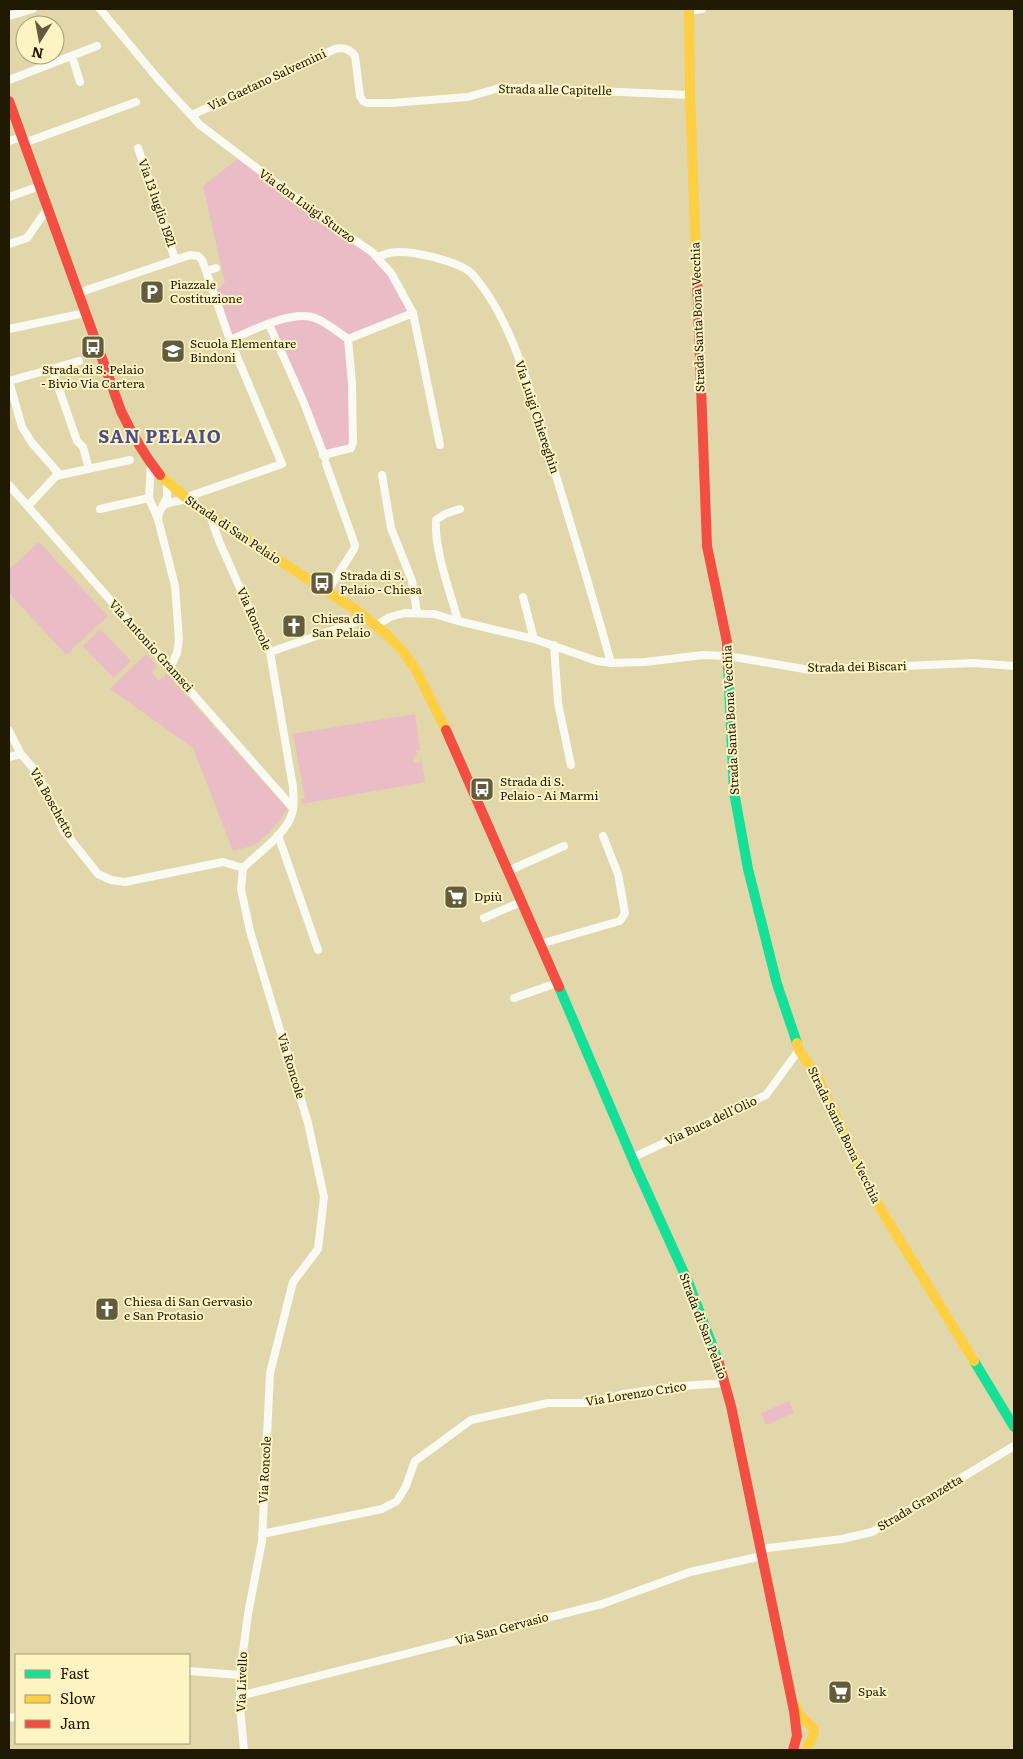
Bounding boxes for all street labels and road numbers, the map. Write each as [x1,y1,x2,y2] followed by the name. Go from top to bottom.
[204,44,329,115] street label: Via Gaetano Salvemini
[498,79,612,99] street label: Strada alle Capitelle
[134,156,182,250] street label: Via 13 luglio 1921
[255,164,360,247] street label: Via don Luigi Sturzo
[685,241,709,392] street label: Strada Santa Bona Vecchia
[511,358,565,476] street label: Via Luigi Chiereghin
[182,490,285,568] street label: Strada di San Pelaio
[233,584,277,653] street label: Via Roncole
[105,595,198,695] street label: Via Antonio Gramsci
[717,644,743,796] street label: Strada Santa Bona Vecchia
[807,656,907,676] street label: Strada dei Biscari
[26,764,80,841] street label: Via Boschetto
[273,1031,310,1101] street label: Via Roncole
[804,1063,886,1207] street label: Strada Santa Bona Vecchia
[662,1091,760,1149] street label: Via Buca dell'Olio
[675,1270,732,1381] street label: Strada di San Pelaio
[584,1376,688,1410] street label: Via Lorenzo Crico
[253,1436,275,1504] street label: Via Roncole
[873,1469,966,1535] street label: Strada Granzetta
[453,1607,550,1649] street label: Via San Gervasio
[231,1651,251,1713] street label: Via Livello

